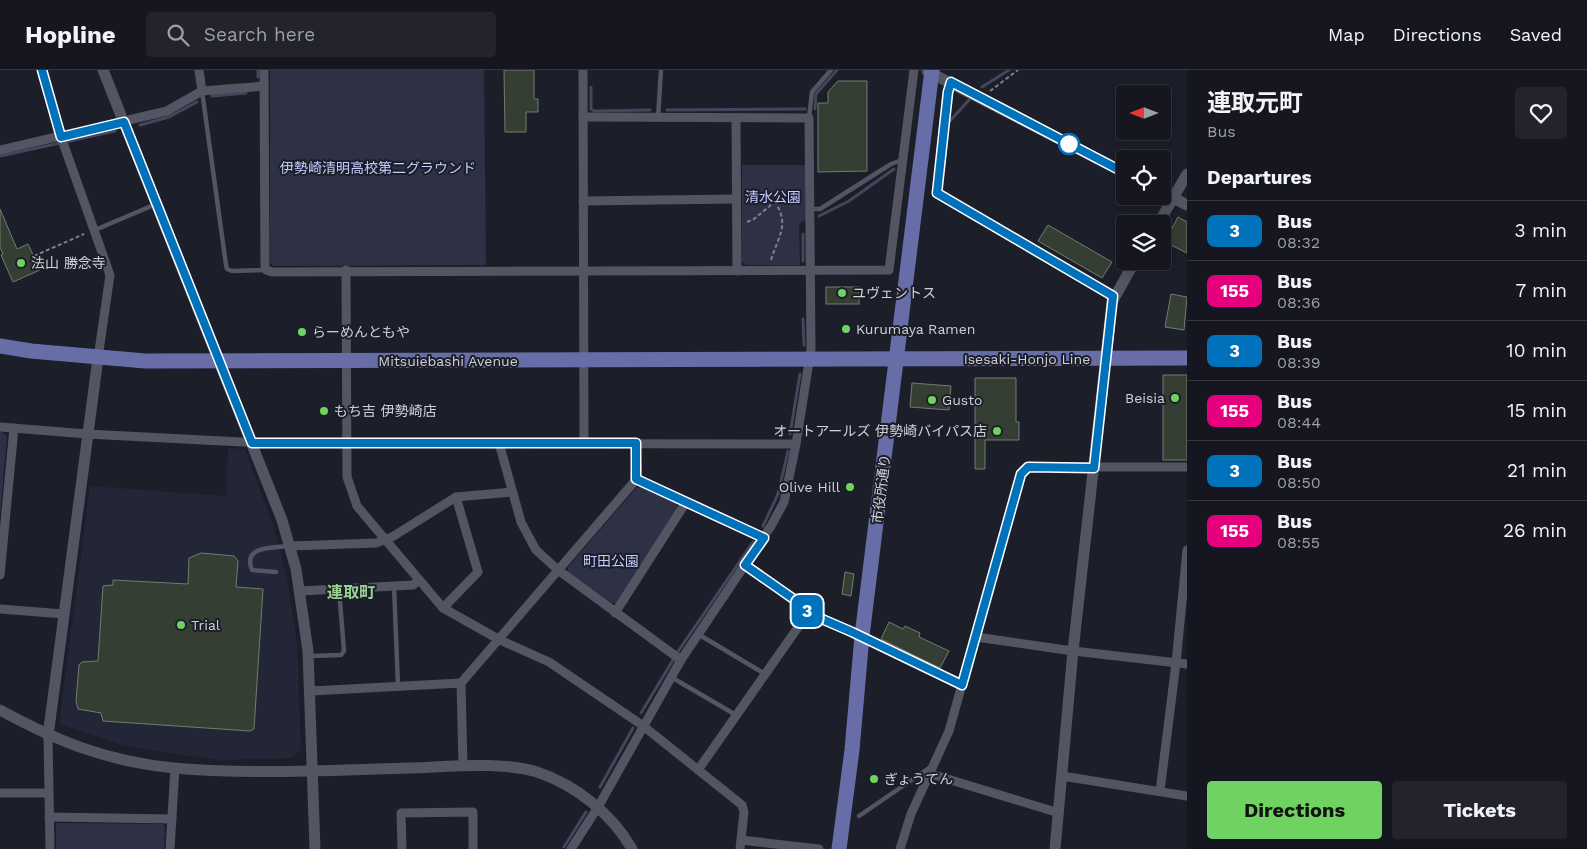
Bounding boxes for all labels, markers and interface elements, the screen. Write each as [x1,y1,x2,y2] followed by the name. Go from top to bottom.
[146,12,496,57] search box
[25,21,116,49] text: Hopline
[164,21,192,49] icon: search
[204,23,315,46] text: Search here
[1328,24,1365,45] text: Map
[1393,24,1482,45] text: Directions
[1510,24,1562,45] text: Saved
[1116,85,1171,140] north arrow
[1116,85,1171,270] map controls
[1515,87,1567,139] button: heart
[1207,89,1303,117] text: 連取元町
[1207,122,1236,141] text: Bus
[1058,133,1080,155] unlabelled marker
[1116,150,1171,205] button: locate
[280,160,476,176] park label: 伊勢崎清明高校第二グラウンド
[1207,166,1312,189] text: Departures
[745,189,801,205] park label: 清水公園
[1277,210,1312,233] text: Bus
[1116,215,1171,270] button: layers
[1515,219,1567,242] text: 3 min
[1229,220,1240,241] text: 3
[1277,233,1320,252] text: 08:32
[31,255,106,271] place label: 法山 勝念寺
[15,257,27,269] marker: 法山 勝念寺
[1277,270,1312,293] text: Bus
[1516,279,1567,302] text: 7 min
[1220,280,1249,301] text: 155
[852,285,936,301] place label: ユヴェントス
[836,287,848,299] marker: ユヴェントス
[1277,293,1321,312] text: 08:36
[856,321,975,337] place label: Kurumaya Ramen
[840,323,852,335] marker: Kurumaya Ramen
[312,324,410,340] place label: らーめんともや
[296,326,308,338] marker: らーめんともや
[1277,330,1312,353] text: Bus
[1506,339,1567,362] text: 10 min
[1229,340,1240,361] text: 3
[964,351,1090,367] street label: Isesaki-Honjo Line
[378,353,518,369] street label: Mitsuiebashi Avenue
[1277,353,1321,372] text: 08:39
[1125,390,1165,406] place label: Beisia
[1277,390,1312,413] text: Bus
[942,392,982,408] place label: Gusto
[1169,392,1181,404] marker: Beisia
[926,394,938,406] marker: Gusto
[1507,399,1567,422] text: 15 min
[1220,400,1249,421] text: 155
[334,403,437,419] place label: もち吉 伊勢崎店
[318,405,330,417] marker: もち吉 伊勢崎店
[1277,413,1321,432] text: 08:44
[773,423,987,439] place label: オートアールズ 伊勢崎バイパス店
[991,425,1003,437] marker: オートアールズ 伊勢崎バイパス店
[1277,450,1312,473] text: Bus
[869,453,893,525] street label: 市役所通り
[1507,459,1567,482] text: 21 min
[1229,460,1240,481] text: 3
[1277,473,1321,492] text: 08:50
[779,479,841,495] place label: Olive Hill
[844,481,856,493] marker: Olive Hill
[1277,510,1312,533] text: Bus
[1503,519,1567,542] text: 26 min
[1220,520,1249,541] text: 155
[1277,533,1320,552] text: 08:55
[583,553,639,569] park label: 町田公園
[327,583,375,602] district label: 連取町
[791,595,823,627] line badge: 3
[802,600,812,621] text: 3
[191,617,221,633] place label: Trial
[175,619,187,631] marker: Trial
[884,771,953,787] place label: ぎょうてん
[868,773,880,785] marker: ぎょうてん
[1207,781,1382,839] button: Directions
[1392,781,1567,839] button: Tickets

